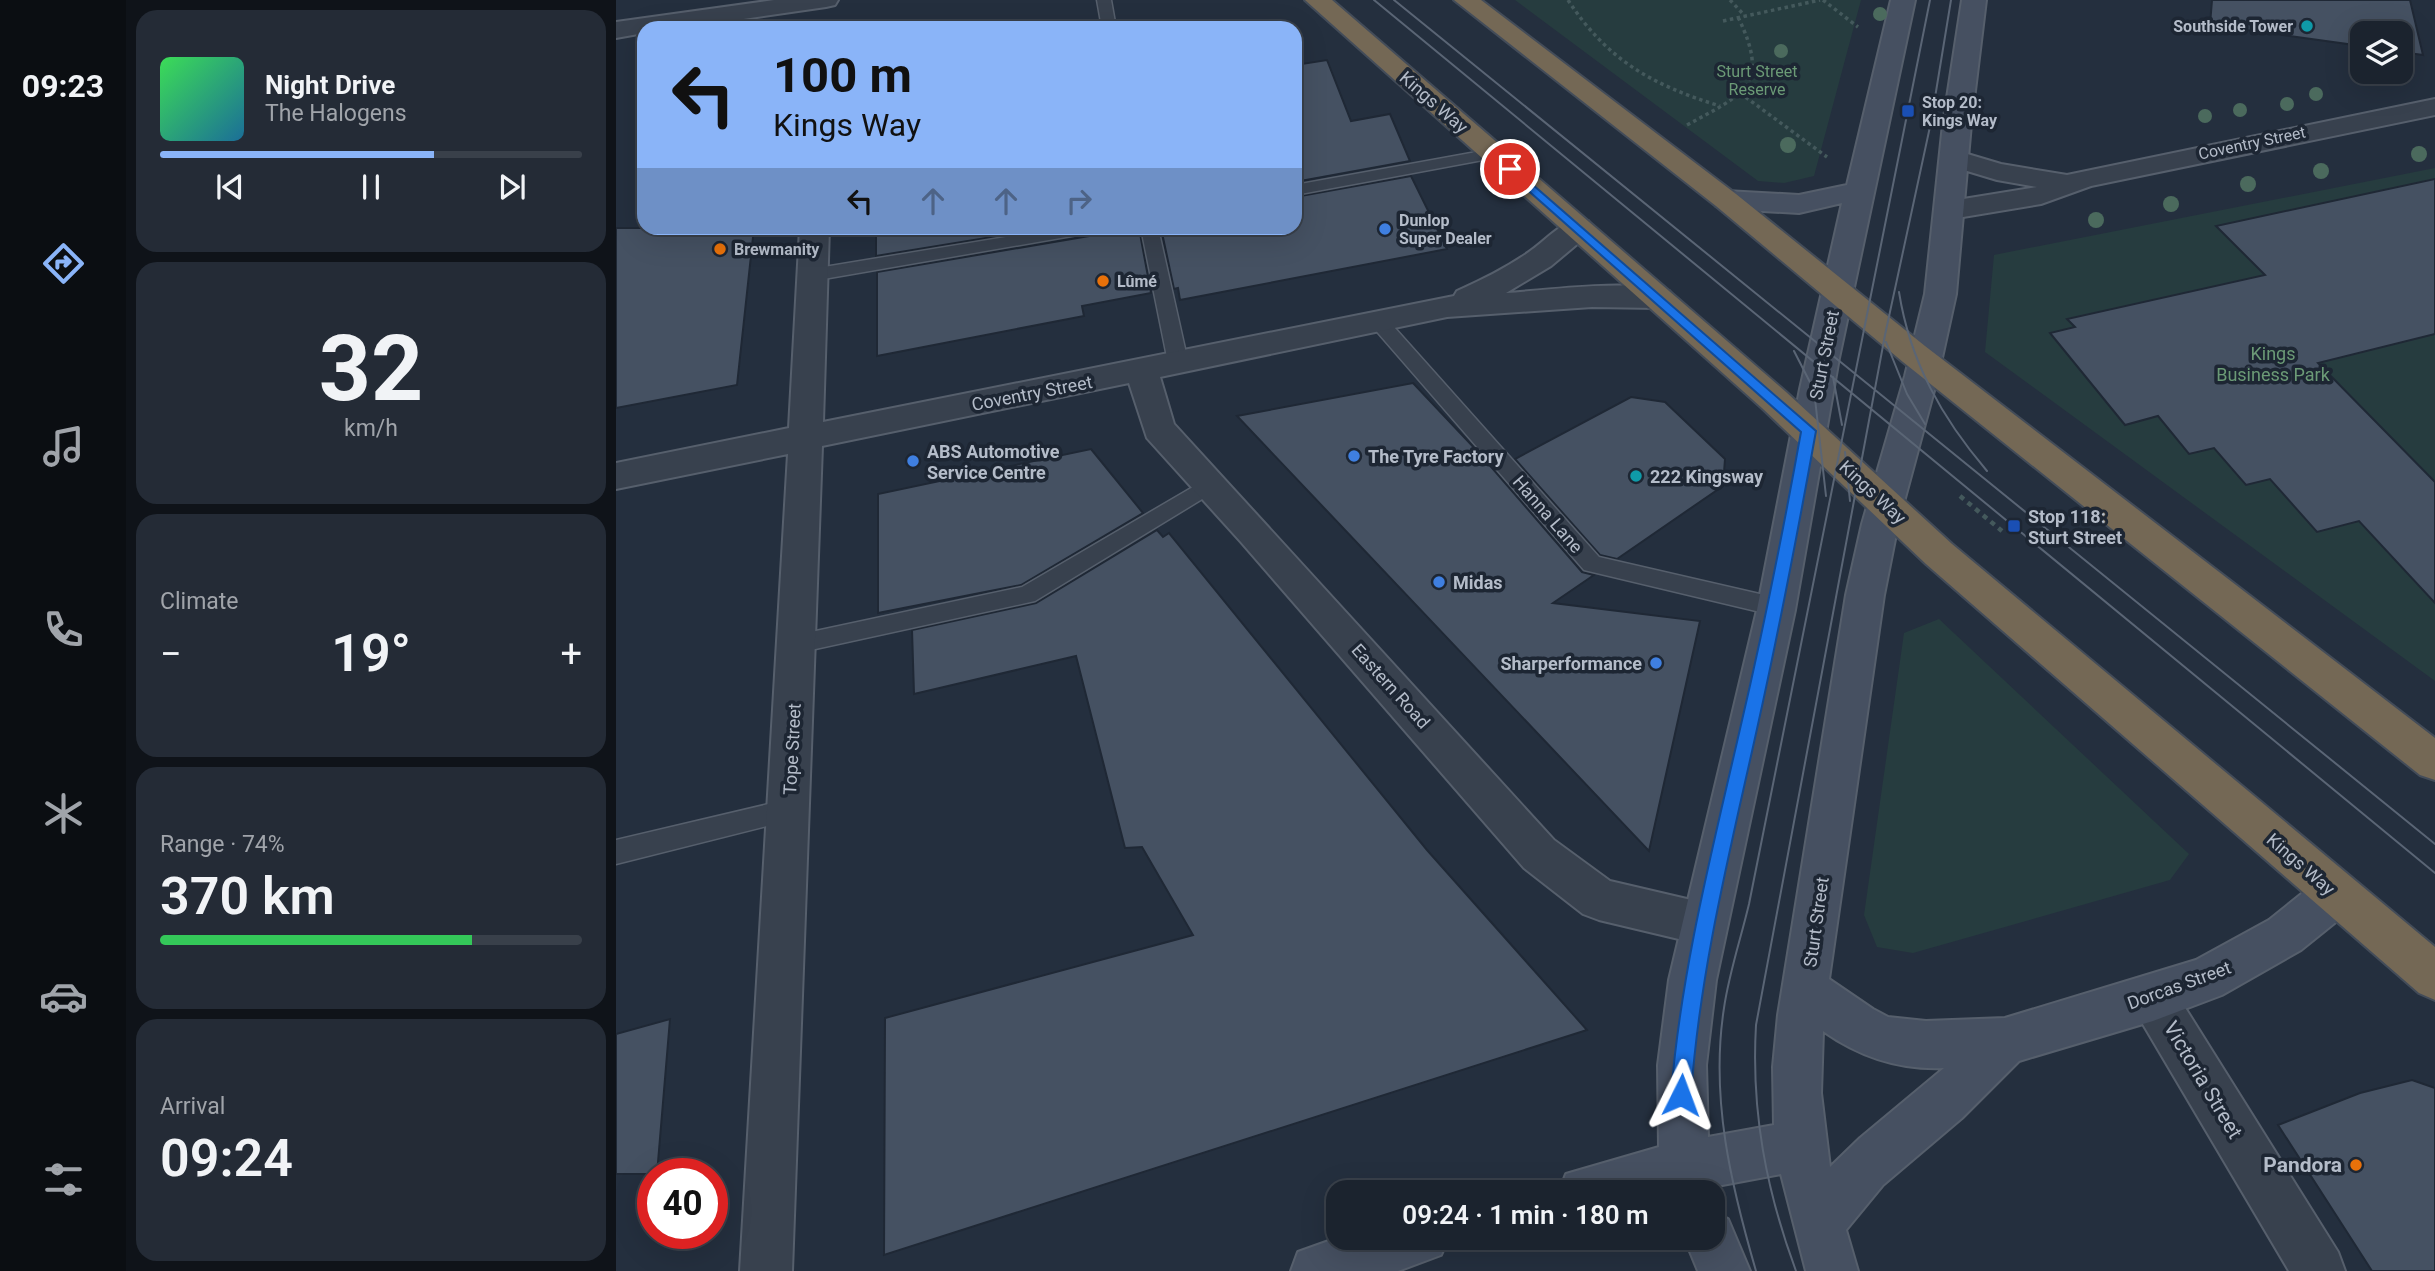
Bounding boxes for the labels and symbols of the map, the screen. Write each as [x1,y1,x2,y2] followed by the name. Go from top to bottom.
[2173,17,2293,36] place label: Southside Tower
[2299,18,2315,34] marker: Southside Tower
[1717,62,1797,99] park label: Sturt Street Reserve
[1396,67,1473,138] street label: Kings Way
[1922,93,1998,130] place label: Stop 20: Kings Way
[1900,103,1916,119] marker: Stop 20: Kings Way
[2197,122,2307,164] street label: Coventry Street
[1480,139,1540,199] pin
[1399,211,1492,248] place label: Dunlop Super Dealer
[1377,221,1393,237] marker: Dunlop Super Dealer
[734,240,820,259] place label: Brewmanity
[712,241,728,257] marker: Brewmanity
[1117,272,1157,291] place label: Lûmé
[1095,273,1111,289] marker: Lûmé
[1805,308,1843,402] street label: Sturt Street
[2216,343,2331,385] park label: Kings Business Park
[970,371,1094,415] street label: Coventry Street
[927,441,1060,483] place label: ABS Automotive Service Centre
[1368,446,1504,467] place label: The Tyre Factory
[1346,448,1362,464] marker: The Tyre Factory
[905,453,921,469] marker: ABS Automotive Service Centre
[1835,456,1911,528] street label: Kings Way
[1650,466,1764,487] place label: 222 Kingsway
[1628,468,1644,484] marker: 222 Kingsway
[1509,471,1587,557] street label: Hanna Lane
[2028,506,2122,548] place label: Stop 118: Sturt Street
[2006,518,2022,534] marker: Stop 118: Sturt Street
[1453,572,1503,593] place label: Midas
[1431,574,1447,590] marker: Midas
[1348,639,1434,733] street label: Eastern Road
[1500,653,1642,674] place label: Sharperformance
[1648,655,1664,671] marker: Sharperformance
[779,703,805,795] street label: Tope Street
[2263,829,2340,900] street label: Kings Way
[1799,875,1833,968] street label: Sturt Street
[2124,957,2234,1013] street label: Dorcas Street
[2159,1017,2247,1143] street label: Victoria Street
[1644,1058,1718,1132] position arrow
[2263,1153,2342,1177] place label: Pandora
[2348,1157,2364,1173] marker: Pandora
[637,1158,728,1249] speed limit sign: 40

